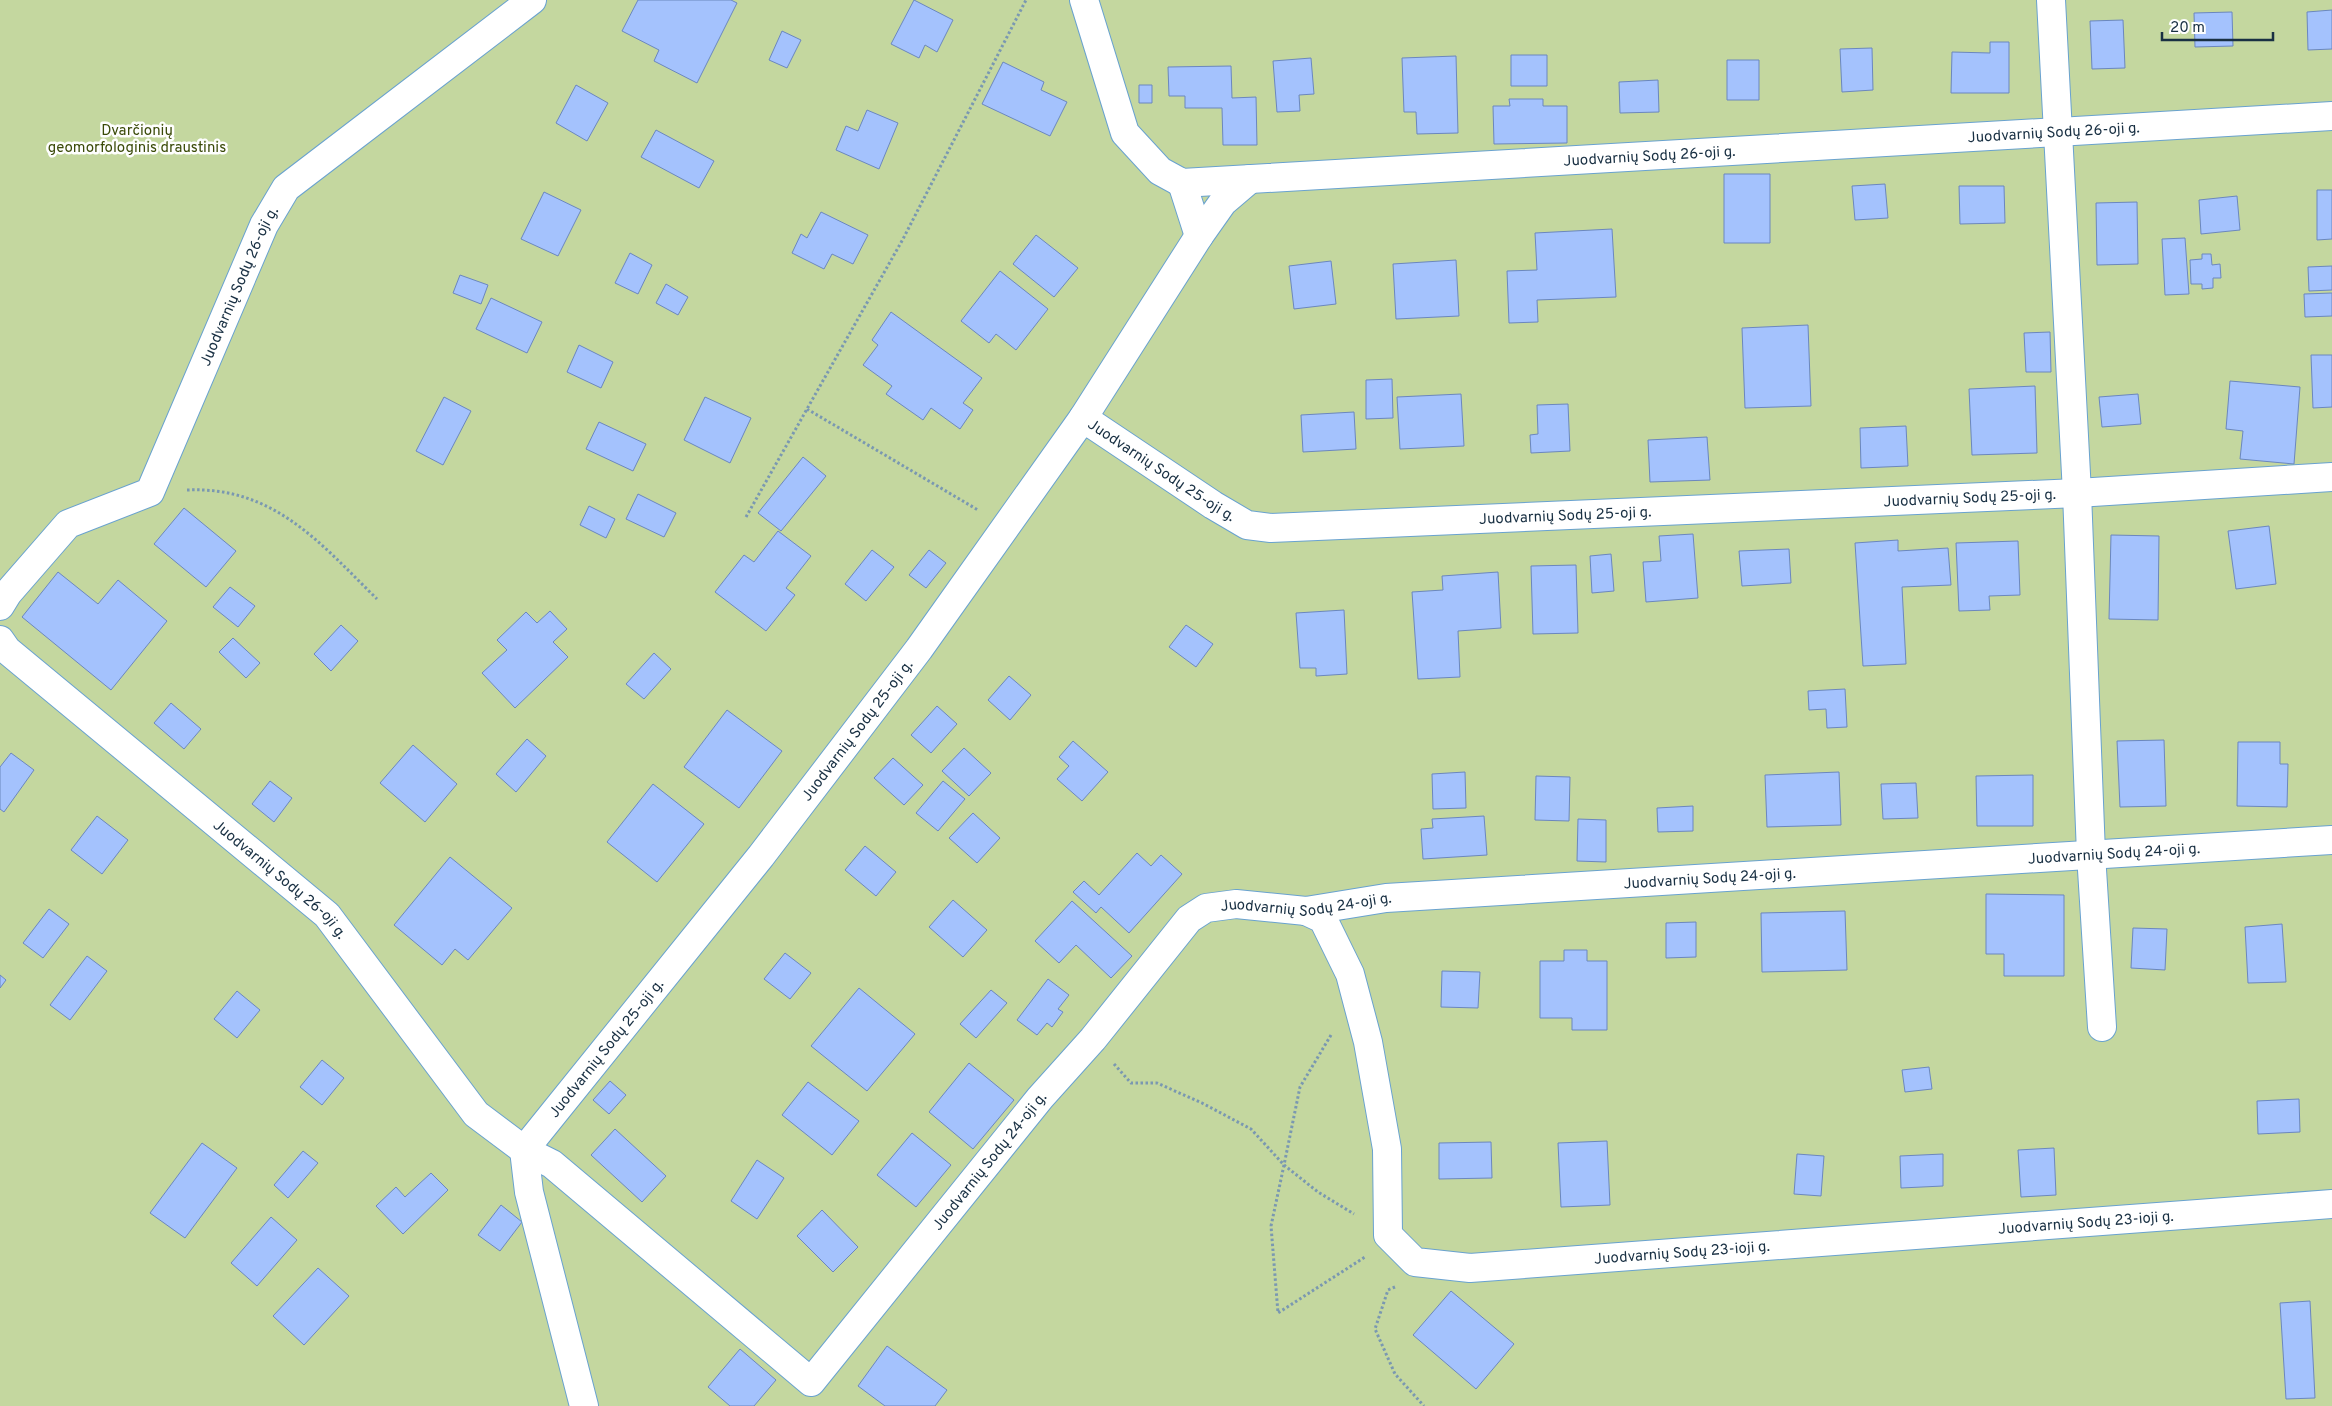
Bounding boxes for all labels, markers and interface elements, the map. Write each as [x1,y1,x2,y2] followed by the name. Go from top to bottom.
[2162,10,2273,42] scale bar
[2170,19,2205,38] text: 20 m
[1967,119,2140,148] street label: Juodvarnių Sodų 26-oji g.
[48,122,226,158] park label: Dvarčionių geomorfologinis draustinis
[1563,143,1736,172] street label: Juodvarnių Sodų 26-oji g.
[197,204,284,369] street label: Juodvarnių Sodų 26-oji g.
[1084,416,1238,527] street label: Juodvarnių Sodų 25-oji g.
[1883,486,2057,512] street label: Juodvarnių Sodų 25-oji g.
[1478,503,1652,530] street label: Juodvarnių Sodų 25-oji g.
[798,657,918,806] street label: Juodvarnių Sodų 25-oji g.
[208,816,350,944] street label: Juodvarnių Sodų 26-oji g.
[2027,840,2201,870] street label: Juodvarnių Sodų 24-oji g.
[1623,865,1796,894] street label: Juodvarnių Sodų 24-oji g.
[1219,890,1392,922] street label: Juodvarnių Sodų 24-oji g.
[546,976,669,1122] street label: Juodvarnių Sodų 25-oji g.
[929,1089,1052,1235] street label: Juodvarnių Sodų 24-oji g.
[1997,1208,2174,1240] street label: Juodvarnių Sodų 23-ioji g.
[1593,1238,1770,1270] street label: Juodvarnių Sodų 23-ioji g.

